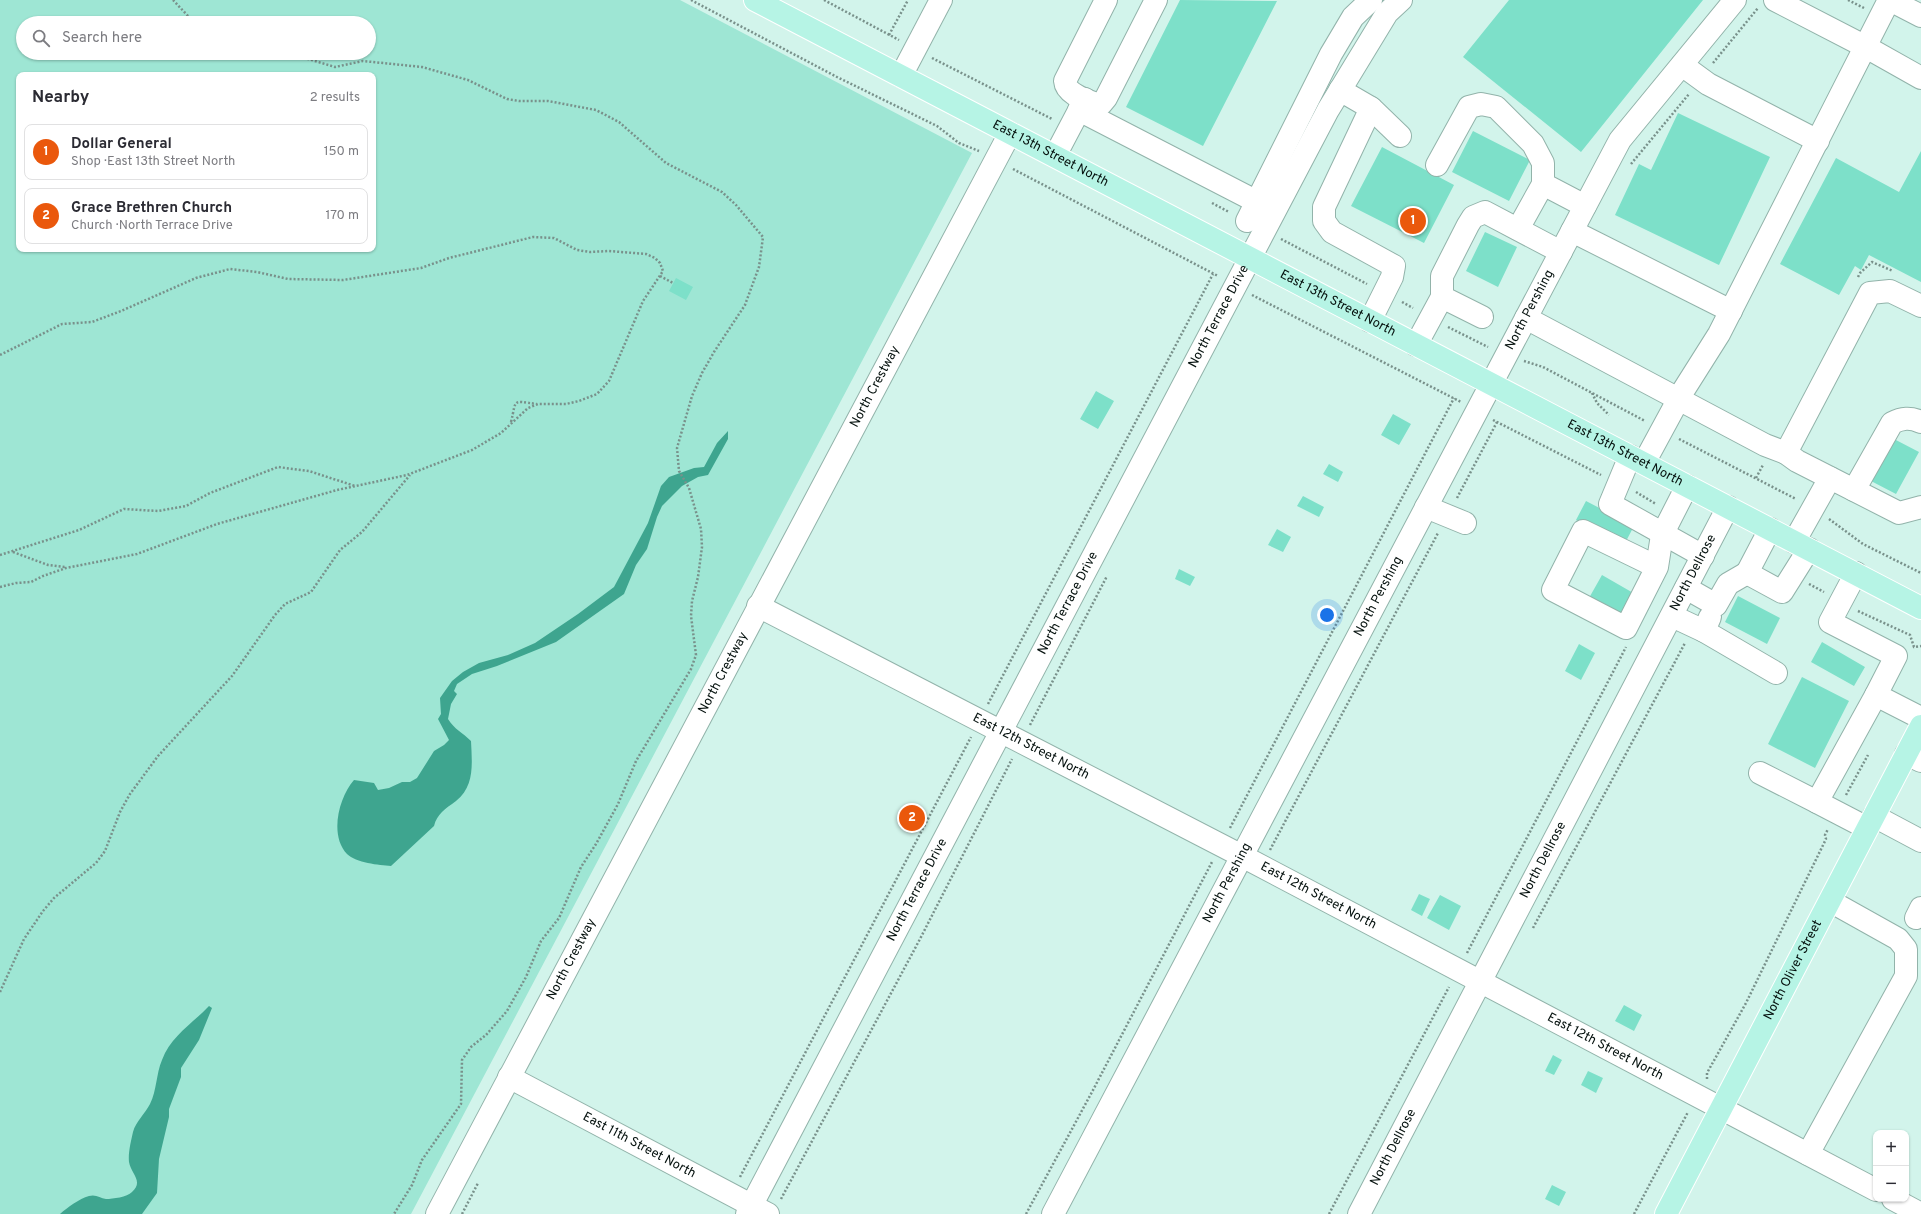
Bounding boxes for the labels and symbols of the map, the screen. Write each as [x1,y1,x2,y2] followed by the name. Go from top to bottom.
[990,117,1111,191] street label: East 13th Street North
[1400,206,1426,236] pin: 1
[1186,262,1253,371] street label: North Terrace Drive
[1277,267,1398,341] street label: East 13th Street North
[1502,267,1558,353] street label: North Pershing
[847,343,904,431] street label: North Crestway
[1564,417,1686,490] street label: East 13th Street North
[1667,532,1720,614] street label: North Dellrose
[1035,549,1102,658] street label: North Terrace Drive
[1351,554,1407,640] street label: North Pershing
[1317,605,1337,625] your location
[695,630,752,717] street label: North Crestway
[970,710,1092,784] street label: East 12th Street North
[899,803,925,833] pin: 2
[1517,819,1570,901] street label: North Dellrose
[884,836,951,944] street label: North Terrace Drive
[1200,840,1255,926] street label: North Pershing
[1258,859,1379,933] street label: East 12th Street North
[544,916,600,1003] street label: North Crestway
[1761,917,1826,1023] street label: North Oliver Street
[1544,1010,1666,1084] street label: East 12th Street North
[1367,1107,1420,1189] street label: North Dellrose
[580,1109,698,1182] street label: East 11th Street North

